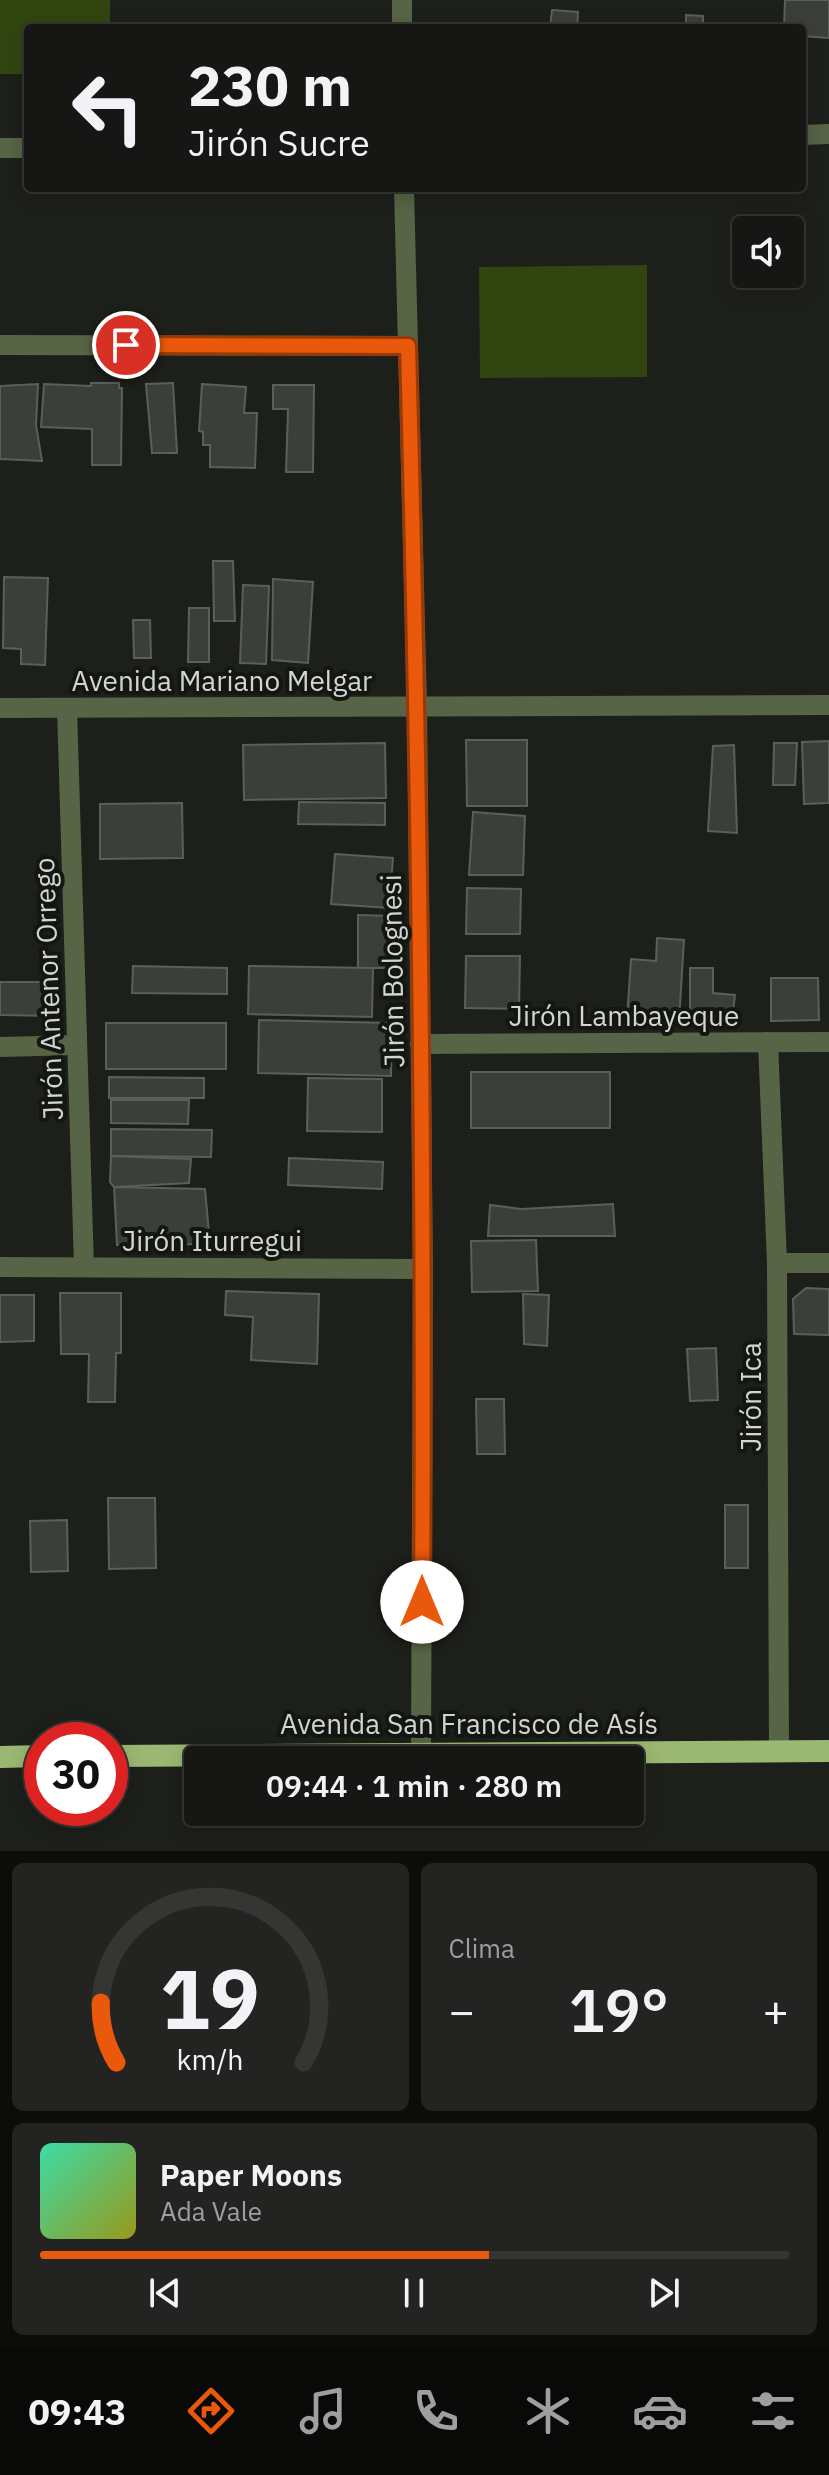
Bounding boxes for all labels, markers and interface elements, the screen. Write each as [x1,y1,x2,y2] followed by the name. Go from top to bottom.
[188,49,352,121] text: 230 m
[56,56,160,160] icon: left
[188,119,370,166] text: Jirón Sucre
[732,216,804,288] map controls
[732,216,804,288] button: sound
[92,311,160,379] pin
[104,323,148,367] icon: arrive
[72,662,372,699] street label: Avenida Mariano Melgar
[25,857,71,1121] street label: Jirón Antenor Orrego
[372,874,412,1068] street label: Jirón Bolognesi
[509,997,739,1034] street label: Jirón Lambayeque
[122,1222,302,1259] street label: Jirón Iturregui
[732,1342,769,1452] street label: Jirón Ica
[380,1560,464,1644] position arrow
[280,1705,658,1742] street label: Avenida San Francisco de Asís
[24,1722,128,1826] speed limit sign: 30
[266,1766,562,1805] text: 09:44 · 1 min · 280 m
[449,1931,515,1965] text: Clima
[160,1944,260,2052] text: 19
[569,1970,669,2049] text: 19°
[449,1982,475,2039] text: −
[763,1982,789,2039] text: +
[177,2041,244,2078] text: km/h
[160,2155,342,2194] text: Paper Moons
[160,2194,262,2228] text: Ada Vale
[143,2271,187,2315] icon: previous
[392,2271,436,2315] icon: pause
[642,2271,686,2315] icon: next
[183,2383,239,2439] icon: directions
[295,2383,351,2439] icon: music
[408,2383,464,2439] icon: phone
[520,2383,576,2439] icon: climate
[632,2383,688,2439] icon: car
[745,2383,801,2439] icon: filters
[28,2388,126,2435] text: 09:43

